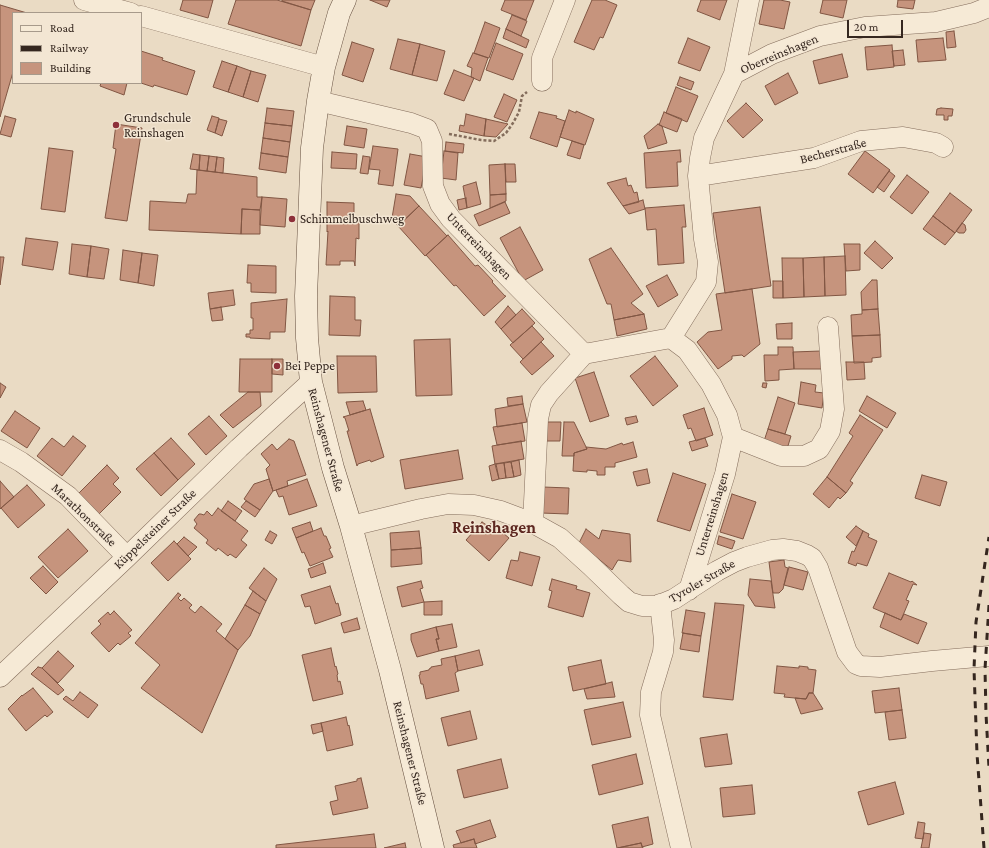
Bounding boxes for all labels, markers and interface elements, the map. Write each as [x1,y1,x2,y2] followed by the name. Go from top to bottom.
[12,12,142,84] legend
[849,12,905,38] scale bar
[854,20,878,34] text: 20 m
[50,21,74,35] text: Road
[738,31,820,77] street label: Oberreinshagen
[50,41,88,55] text: Railway
[50,61,91,75] text: Building
[124,110,191,141] place label: Grundschule Reinshagen
[111,120,121,130] marker: Grundschule Reinshagen
[798,135,868,167] street label: Becherstraße
[443,209,515,283] street label: Unterreinshagen
[300,211,404,227] place label: Schimmelbuschweg
[287,214,297,224] marker: Schimmelbuschweg
[285,358,335,374] place label: Bei Peppe
[272,361,282,371] marker: Bei Peppe
[305,386,347,494] street label: Reinshagener Straße
[692,470,732,558] street label: Unterreinshagen
[48,480,120,550] street label: Marathonstraße
[110,486,200,572] street label: Küppelsteiner Straße
[452,518,536,538] district label: Reinshagen
[666,556,738,606] street label: Tyroler Straße
[390,699,430,807] street label: Reinshagener Straße

